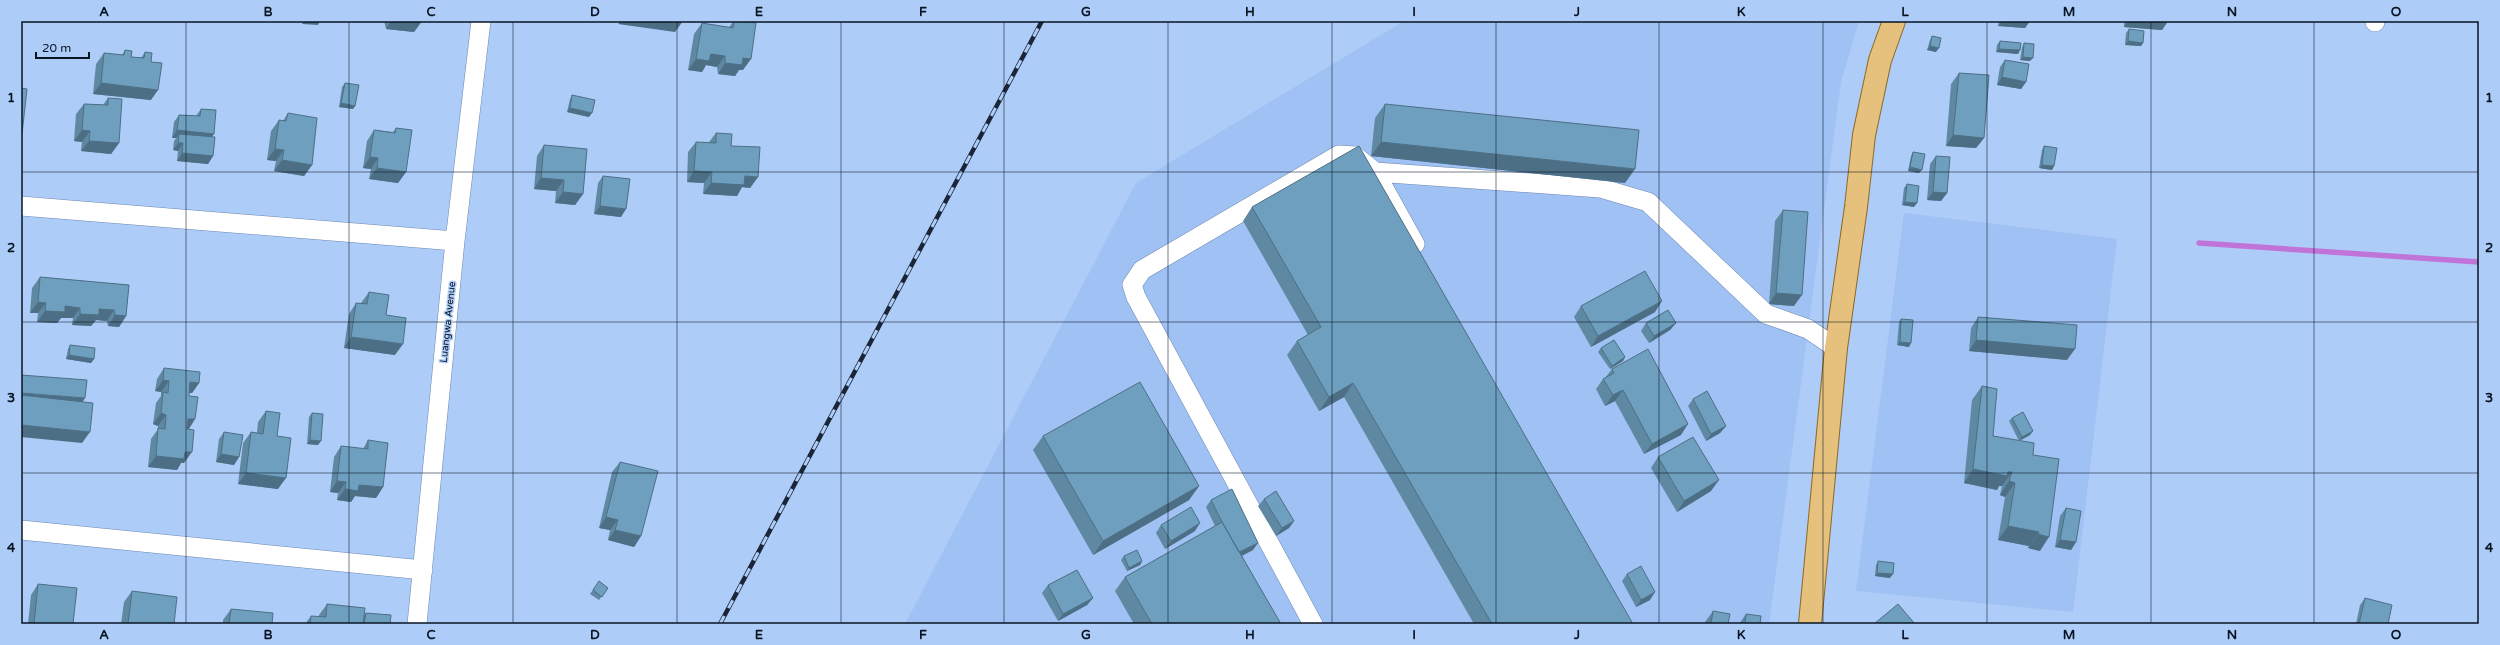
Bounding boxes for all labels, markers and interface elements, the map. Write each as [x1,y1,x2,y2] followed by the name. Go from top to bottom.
[99,4,109,20] text: A
[263,4,273,20] text: B
[426,4,436,20] text: C
[590,4,600,20] text: D
[755,4,763,20] text: E
[919,4,927,20] text: F
[1081,4,1091,20] text: G
[1245,4,1255,20] text: H
[1412,4,1416,20] text: I
[1573,4,1580,20] text: J
[1737,4,1746,20] text: K
[1901,4,1909,20] text: L
[2063,4,2075,20] text: M
[2227,4,2237,20] text: N
[2391,4,2402,20] text: O
[36,34,89,60] scale bar
[42,41,71,55] text: 20 m
[7,90,15,106] text: 1
[2485,90,2493,106] text: 1
[7,240,15,256] text: 2
[2485,240,2493,256] text: 2
[438,280,458,363] street label: Luangwa Avenue
[7,390,15,406] text: 3
[2485,390,2493,406] text: 3
[7,540,16,556] text: 4
[2485,540,2494,556] text: 4
[99,627,109,643] text: A
[263,627,273,643] text: B
[426,627,436,643] text: C
[590,627,600,643] text: D
[755,627,763,643] text: E
[919,627,927,643] text: F
[1081,627,1091,643] text: G
[1245,627,1255,643] text: H
[1412,627,1416,643] text: I
[1573,627,1580,643] text: J
[1737,627,1746,643] text: K
[1901,627,1909,643] text: L
[2063,627,2075,643] text: M
[2227,627,2237,643] text: N
[2391,627,2402,643] text: O

